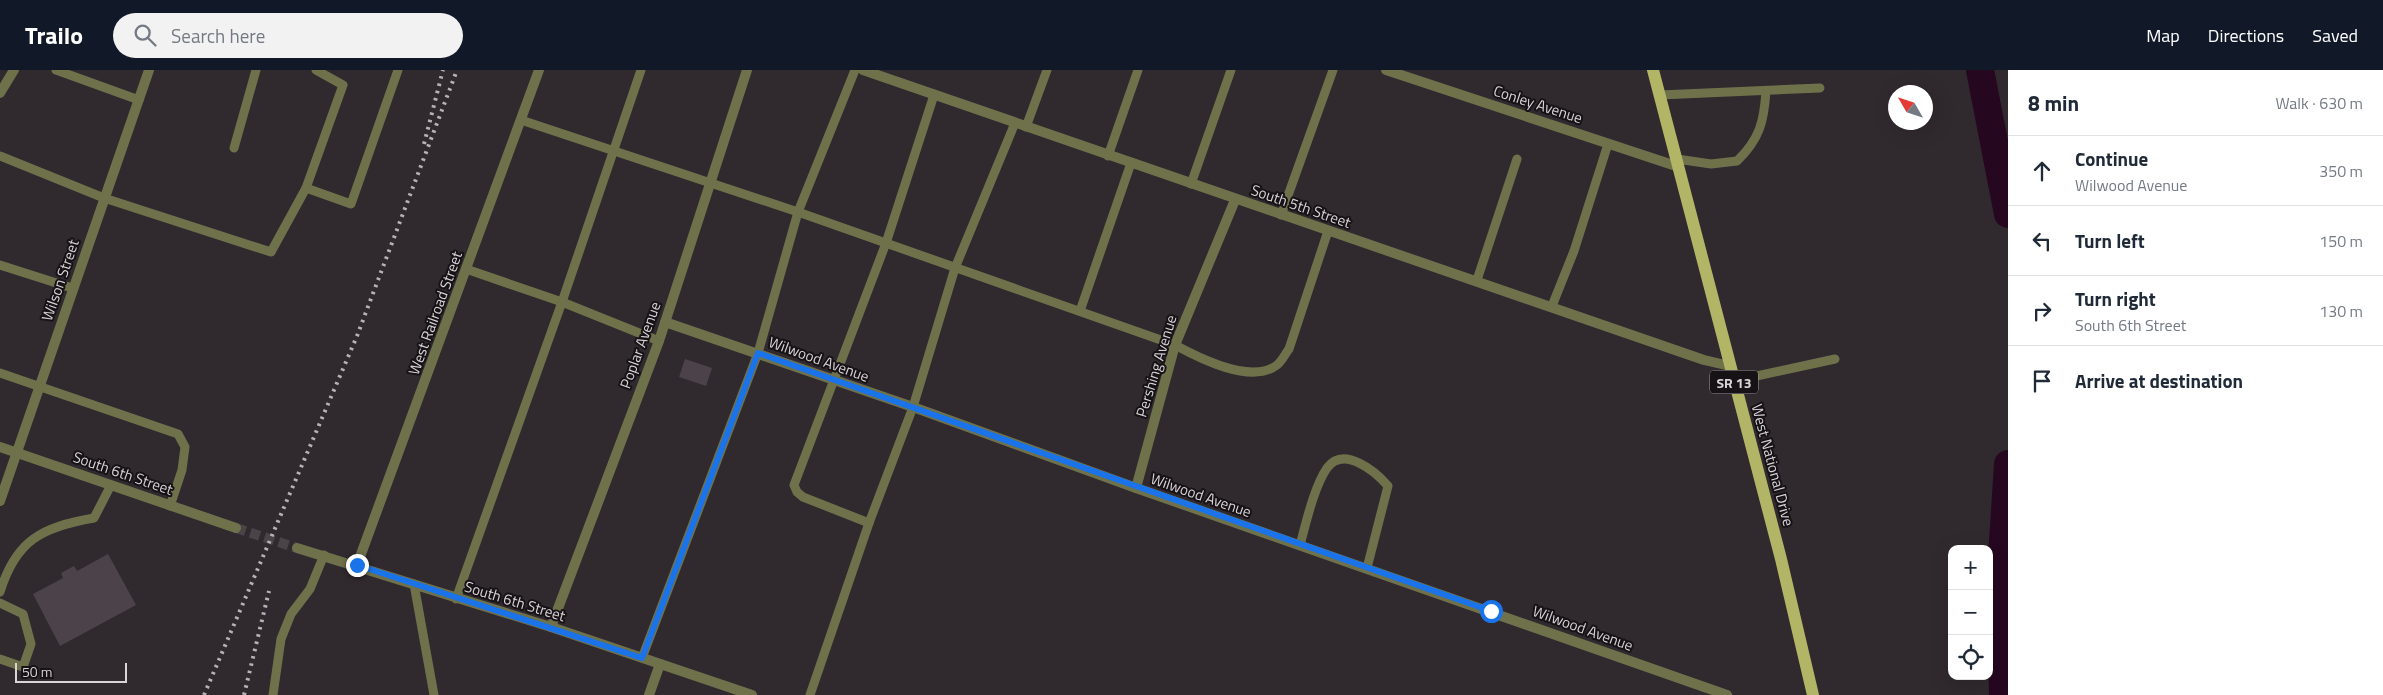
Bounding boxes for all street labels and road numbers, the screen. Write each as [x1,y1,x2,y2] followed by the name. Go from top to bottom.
[1491,79,1585,129] street label: Conley Avenue
[1248,178,1355,234] street label: South 5th Street
[35,235,85,324] street label: Wilson Street
[402,247,468,378] street label: West Railroad Street
[614,298,666,392] street label: Poplar Avenue
[1130,312,1182,420] street label: Pershing Avenue
[766,330,872,388] street label: Wilwood Avenue
[1710,370,1758,394] road number: SR 13
[1746,401,1800,529] street label: West National Drive
[70,445,177,501] street label: South 6th Street
[1147,467,1255,523] street label: Wilwood Avenue
[462,575,569,627] street label: South 6th Street
[1530,599,1636,657] street label: Wilwood Avenue

